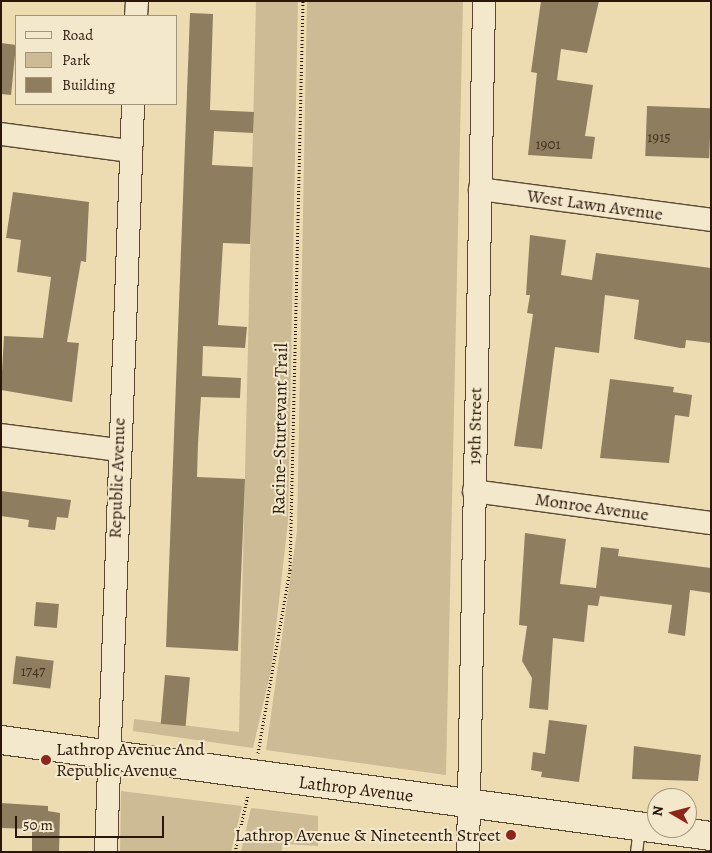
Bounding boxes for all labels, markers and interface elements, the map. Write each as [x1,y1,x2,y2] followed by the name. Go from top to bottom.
[15,15,178,105] legend
[62,25,93,45] text: Road
[62,50,90,70] text: Park
[62,75,115,95] text: Building
[647,129,671,147] house number: 1915
[535,136,561,154] house number: 1901
[526,185,664,225] street label: West Lawn Avenue
[268,343,292,515] street label: Racine-Sturtevant Trail
[464,387,486,465] street label: 19th Street
[104,417,130,539] street label: Republic Avenue
[534,488,650,526] street label: Monroe Avenue
[21,663,45,681] house number: 1747
[56,739,205,782] place label: Lathrop Avenue And Republic Avenue
[40,754,52,766] marker: Lathrop Avenue And Republic Avenue
[297,771,415,807] street label: Lathrop Avenue
[647,788,697,838] north arrow
[648,805,668,817] text: N
[18,806,166,838] scale bar
[23,815,53,835] text: 50 m
[235,824,501,846] place label: Lathrop Avenue & Nineteenth Street
[505,829,517,841] marker: Lathrop Avenue & Nineteenth Street

